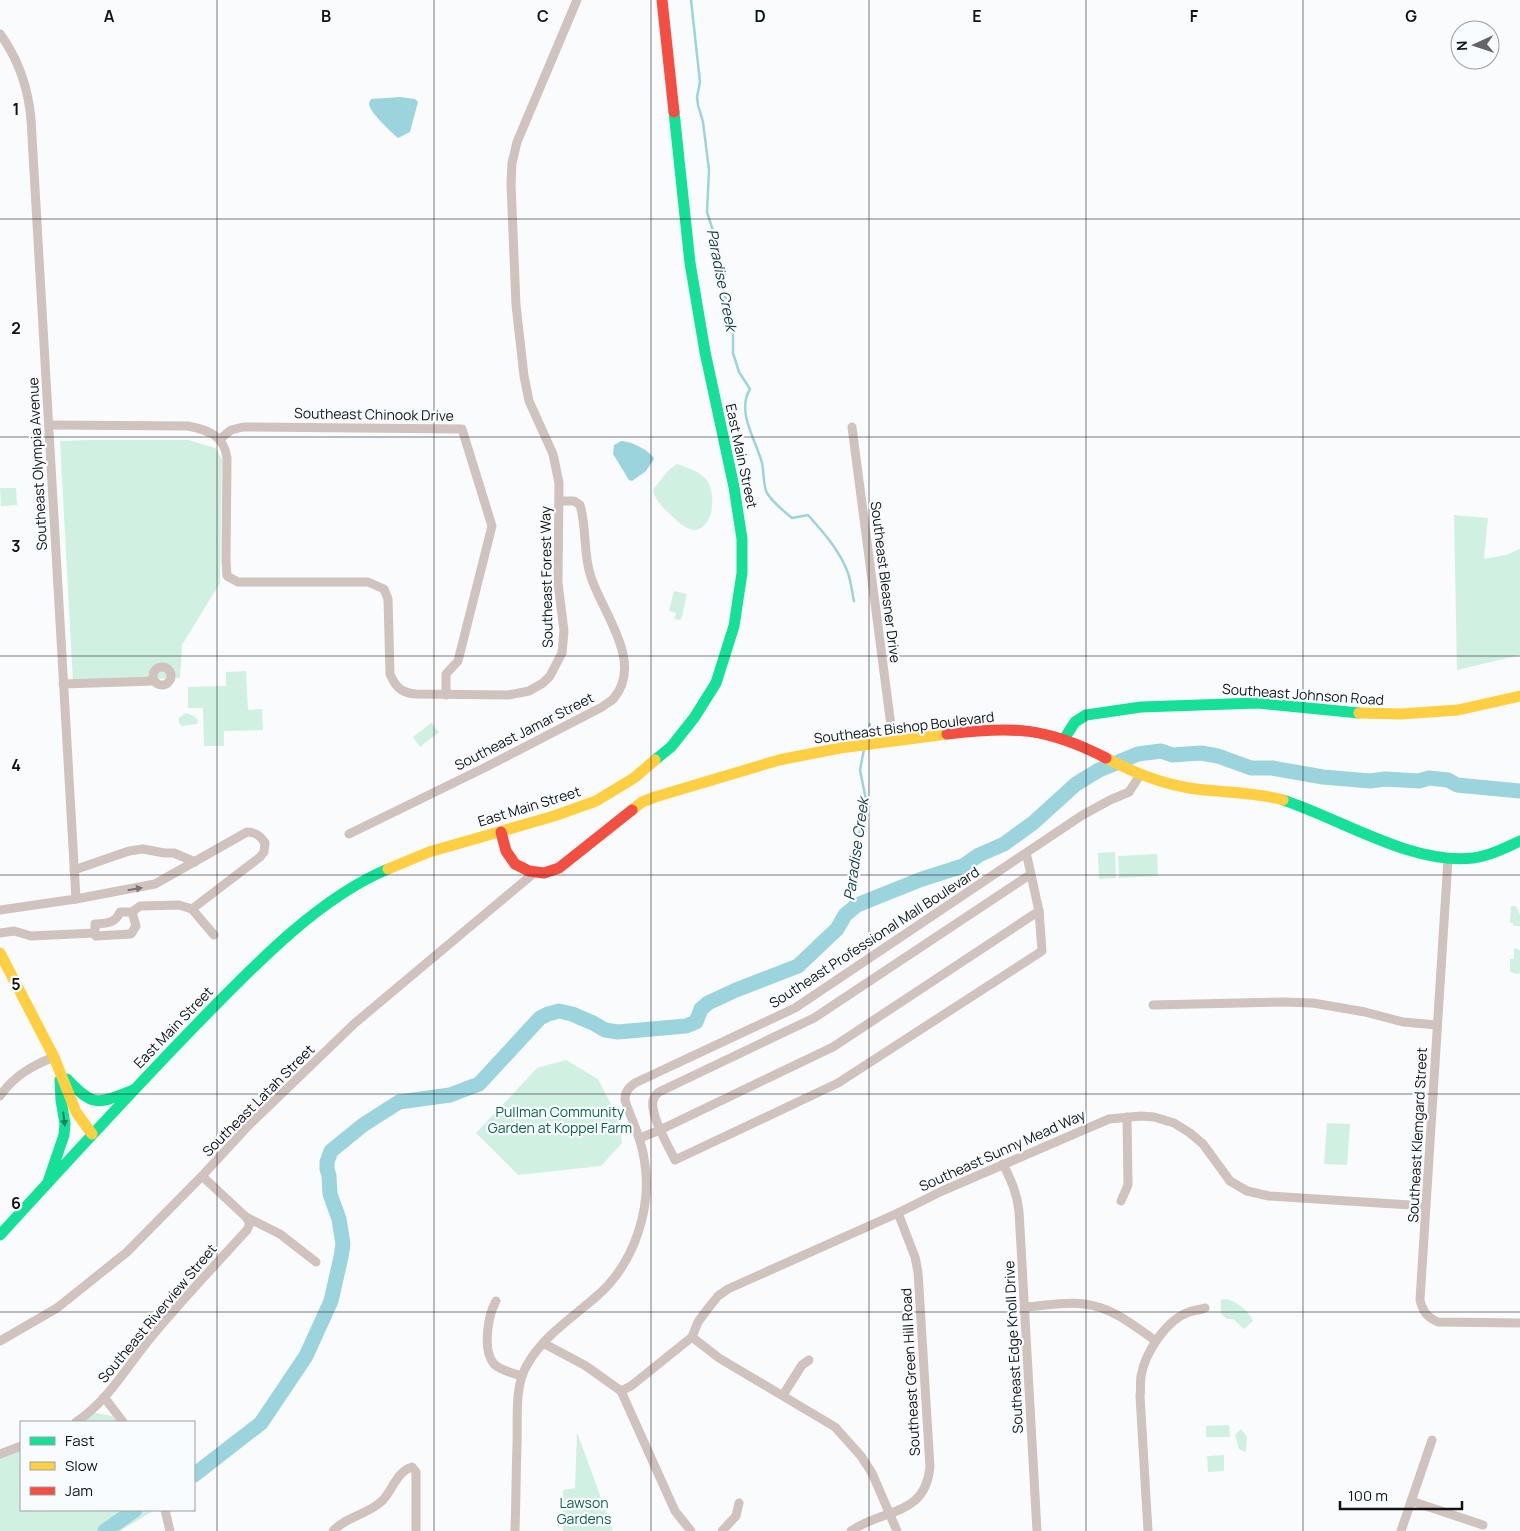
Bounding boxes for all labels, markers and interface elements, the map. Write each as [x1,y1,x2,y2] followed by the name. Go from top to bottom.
[104,5,115,27] text: A
[321,5,331,27] text: B
[537,5,549,27] text: C
[754,5,766,27] text: D
[972,5,982,27] text: E
[1190,5,1199,27] text: F
[1405,5,1417,27] text: G
[1450,20,1500,70] north arrow
[1452,40,1471,51] text: N
[12,98,20,120] text: 1
[702,227,743,335] water label: Paradise Creek
[11,317,21,339] text: 2
[23,377,51,551] street label: Southeast Olympia Avenue
[722,402,762,510] street label: East Main Street
[294,403,454,425] street label: Southeast Chinook Drive
[867,500,905,664] street label: Southeast Bleasner Drive
[535,505,557,648] street label: Southeast Forest Way
[11,535,21,557] text: 3
[1222,679,1384,709] street label: Southeast Johnson Road
[451,687,597,774] street label: Southeast Jamar Street
[813,707,995,747] street label: Southeast Bishop Boulevard
[11,754,21,776] text: 4
[475,781,583,831] street label: East Main Street
[838,794,874,902] water label: Paradise Creek
[765,862,983,1012] street label: Southeast Professional Mall Boulevard
[127,884,143,892] one-way arrow
[11,973,21,995] text: 5
[129,982,217,1072] street label: East Main Street
[198,1040,318,1160] street label: Southeast Latah Street
[1403,1047,1431,1223] street label: Southeast Klemgard Street
[488,1102,632,1137] park label: Pullman Community Garden at Koppel Farm
[916,1104,1089,1195] street label: Southeast Sunny Mead Way
[60,1111,68,1127] one-way arrow
[11,1192,21,1214] text: 6
[93,1239,221,1386] street label: Southeast Riverview Street
[999,1260,1027,1434] street label: Southeast Edge Knoll Drive
[896,1288,924,1456] street label: Southeast Green Hill Road
[20,1421,195,1511] legend
[65,1430,94,1451] text: Fast
[65,1455,98,1476] text: Slow
[1340,1478,1462,1510] scale bar
[65,1480,93,1501] text: Jam
[1348,1485,1388,1506] text: 100 m
[557,1493,611,1528] park label: Lawson Gardens

